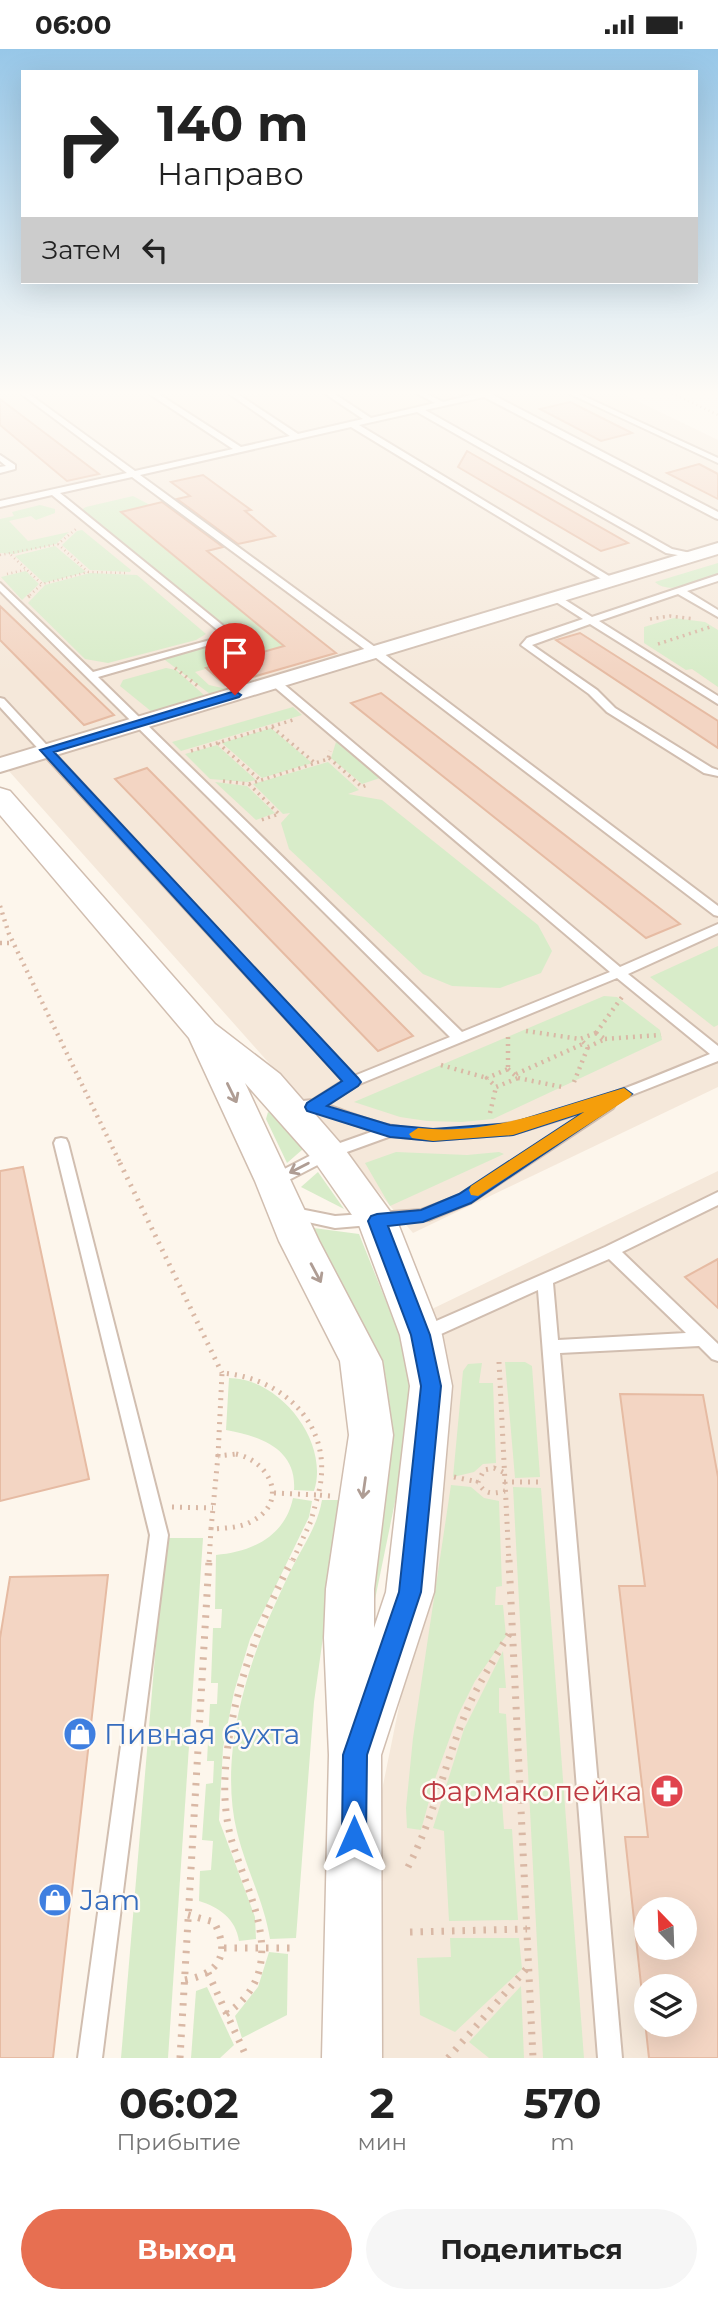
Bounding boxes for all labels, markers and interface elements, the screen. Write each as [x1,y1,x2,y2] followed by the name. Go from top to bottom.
[35,9,111,41] text: 06:00
[157,94,309,153] text: 140 m
[42,98,133,189] icon: right
[157,154,304,193] text: Направо
[136,231,174,269] icon: left
[42,234,122,266] text: Затем
[205,623,265,695] pin
[216,634,254,672] icon: arrive
[226,1082,239,1103] one-way arrow
[289,1162,310,1176] one-way arrow
[309,1262,323,1282] one-way arrow
[357,1476,370,1499] one-way arrow
[61,1715,99,1753] shop icon: Пивная бухта
[104,1717,300,1751] place label: Пивная бухта
[648,1772,686,1810] pharmacy icon: Фармакопейка
[421,1774,642,1808] place label: Фармакопейка
[317,1800,391,1874] position arrow
[36,1881,74,1919] shop icon: Jam
[79,1883,140,1917] place label: Jam
[634,1897,696,1960] north arrow
[634,1897,697,2037] map controls
[634,1974,697,2037] button: layers
[119,2077,238,2129] text: 06:02
[370,2077,395,2129] text: 2
[523,2077,602,2129] text: 570
[116,2128,241,2156] text: Прибытие
[357,2128,407,2156] text: мин
[550,2128,575,2156] text: m
[21,2209,352,2289] button: Выход
[366,2209,697,2289] button: Поделиться

